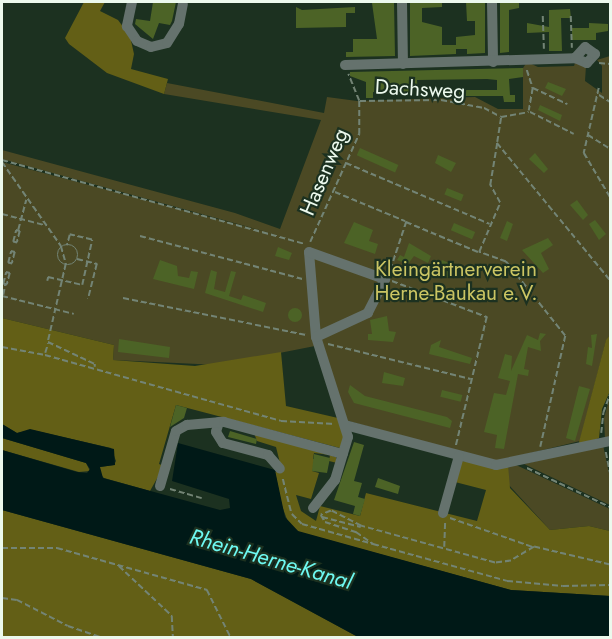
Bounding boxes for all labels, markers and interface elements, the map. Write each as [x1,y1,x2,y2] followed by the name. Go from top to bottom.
[374,74,466,104] street label: Dachsweg
[294,125,354,219] street label: Hasenweg
[375,256,537,306] park label: Kleingärtnerverein Herne-Baukau e.V.
[187,523,355,595] water label: Rhein-Herne-Kanal

